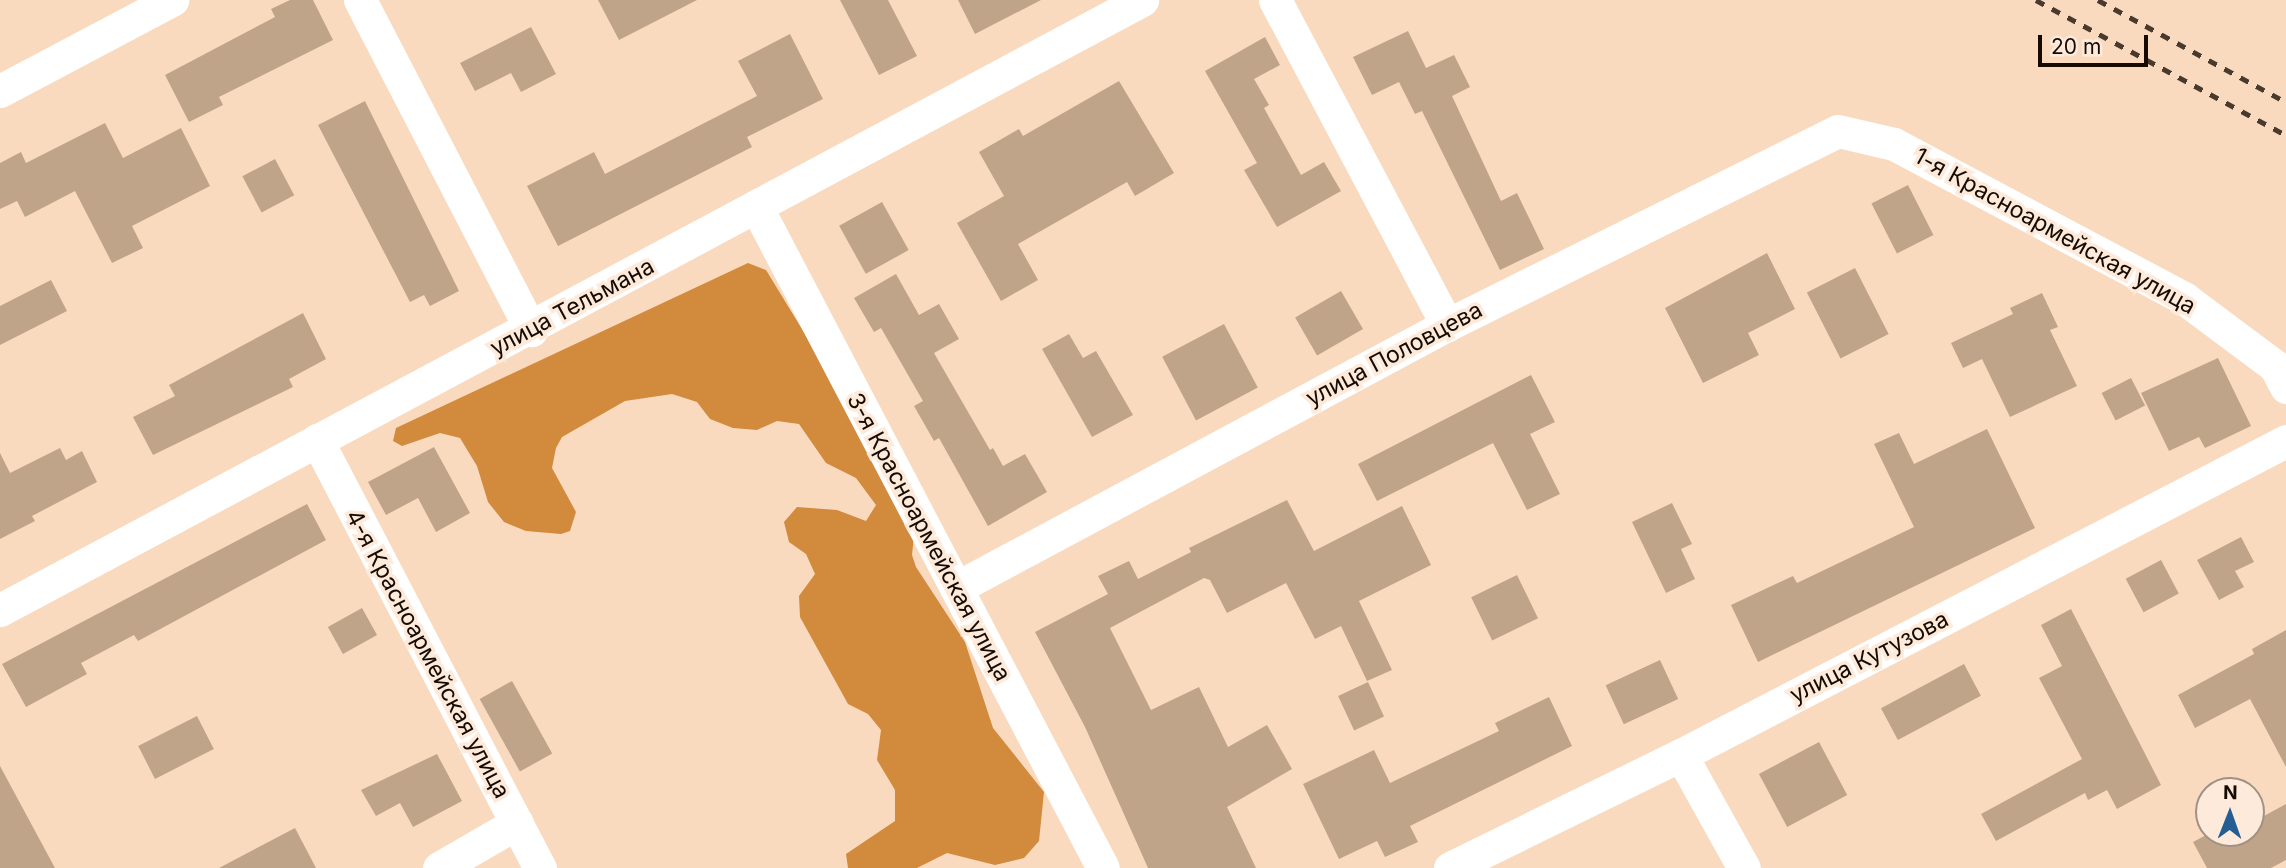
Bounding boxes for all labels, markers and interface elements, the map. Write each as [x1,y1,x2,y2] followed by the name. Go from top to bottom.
[2041,21,2151,65] scale bar
[2051,34,2101,59] text: 20 m
[1910,142,2200,320] street label: 1-я Красноармейская улица
[485,252,659,362] street label: улица Тельмана
[1301,296,1487,412] street label: улица Половцева
[841,388,1017,686] street label: 3-я Красноармейская улица
[340,505,516,803] street label: 4-я Красноармейская улица
[1785,605,1953,709] street label: улица Кутузова
[2195,777,2265,847] north arrow
[2223,781,2238,804] text: N

